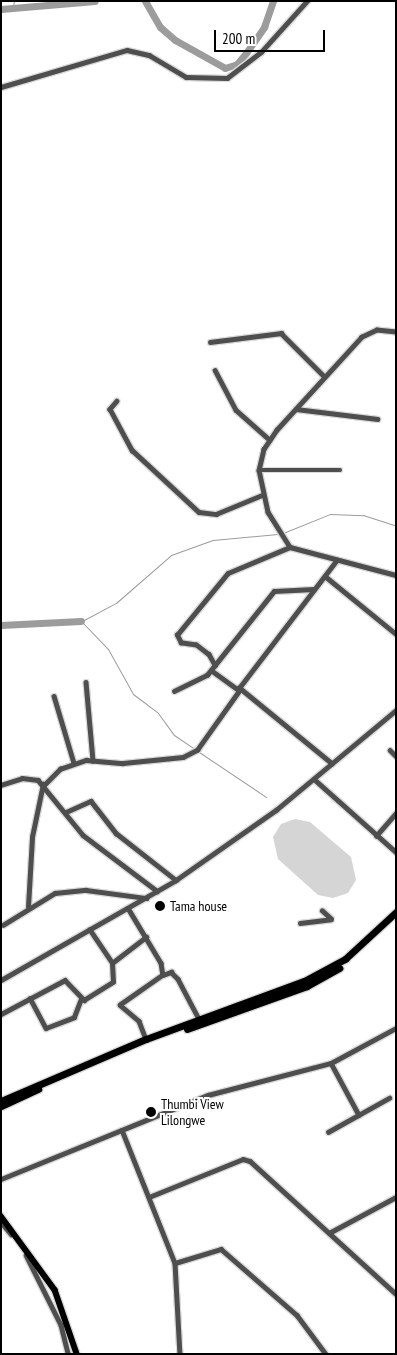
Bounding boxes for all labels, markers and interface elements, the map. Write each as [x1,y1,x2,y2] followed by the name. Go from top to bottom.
[217,20,328,52] scale bar
[222,29,255,48] text: 200 m
[170,898,227,914] place label: Tama house
[154,900,166,912] marker: Tama house
[161,1096,224,1128] place label: Thumbi View Lilongwe
[145,1106,157,1118] marker: Thumbi View Lilongwe

